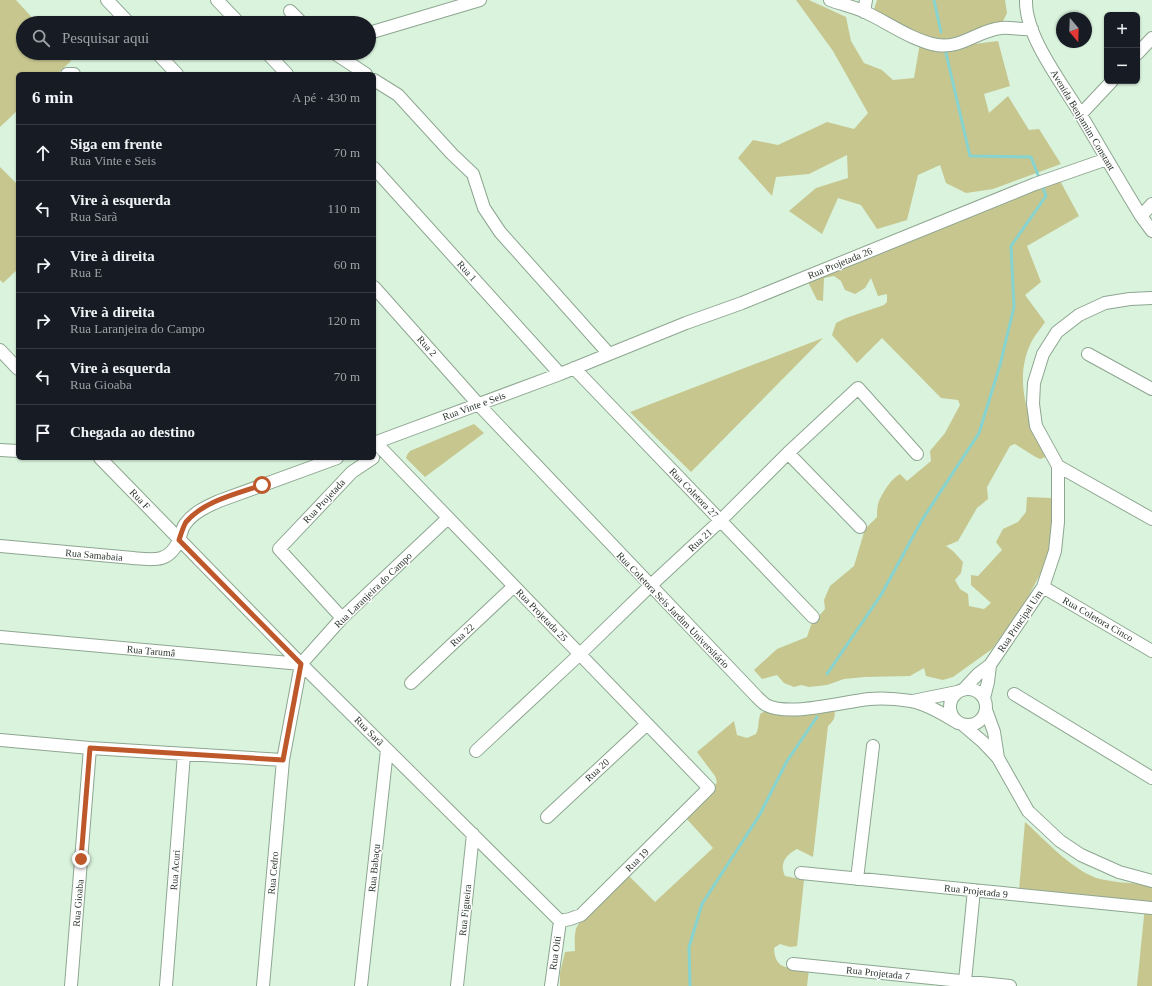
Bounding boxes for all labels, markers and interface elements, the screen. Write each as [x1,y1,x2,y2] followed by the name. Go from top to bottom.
[1056,12,1092,48] north arrow
[1104,12,1140,84] map controls
[1104,12,1140,48] button: +
[16,16,376,60] search box
[30,27,52,49] icon: search
[62,30,149,46] text: Pesquisar aqui
[1104,48,1140,84] button: −
[1049,68,1118,172] street label: Avenida Benjamim Constant
[32,88,73,107] text: 6 min
[292,90,360,105] text: A pé · 430 m
[70,136,162,152] text: Siga em frente
[32,142,54,164] icon: ahead
[334,145,360,160] text: 70 m
[70,153,156,168] text: Rua Vinte e Seis
[70,192,171,208] text: Vire à esquerda
[32,198,54,220] icon: left
[328,201,360,216] text: 110 m
[70,209,117,224] text: Rua Sarã
[806,245,874,281] street label: Rua Projetada 26
[70,248,155,264] text: Vire à direita
[32,254,54,276] icon: right
[334,257,360,272] text: 60 m
[455,259,479,283] street label: Rua 1
[70,265,102,280] text: Rua E
[70,304,155,320] text: Vire à direita
[32,310,54,332] icon: right
[327,313,360,328] text: 120 m
[70,321,205,336] text: Rua Laranjeira do Campo
[415,334,439,358] street label: Rua 2
[70,360,171,376] text: Vire à esquerda
[32,366,54,388] icon: left
[334,369,360,384] text: 70 m
[70,377,132,392] text: Rua Gioaba
[441,389,507,422] street label: Rua Vinte e Seis
[32,422,54,444] icon: arrive
[70,424,195,440] text: Chegada ao destino
[667,466,721,520] street label: Rua Coletora 27
[253,476,271,494] route start
[301,476,348,525] street label: Rua Projetada
[128,486,153,512] street label: Rua F
[686,526,714,554] street label: Rua 21
[65,547,124,563] street label: Rua Samabaia
[332,550,414,630] street label: Rua Laranjeira do Campo
[614,550,732,670] street label: Rua Coletora Seis Jardim Universitário
[514,586,570,644] street label: Rua Projetada 25
[995,588,1045,654] street label: Rua Principal Um
[1061,594,1135,644] street label: Rua Coletora Cinco
[448,621,476,649] street label: Rua 22
[126,643,176,659] street label: Rua Tarumâ
[352,714,386,748] street label: Rua Sarã
[583,756,611,784] street label: Rua 20
[366,843,382,893] street label: Rua Babaçu
[623,846,651,874] street label: Rua 19
[168,849,182,891] street label: Rua Acuri
[72,850,90,868] route end
[266,851,280,895] street label: Rua Cedro
[70,878,86,927] street label: Rua Gioaba
[944,882,1008,900] street label: Rua Projetada 9
[457,883,473,936] street label: Rua Figueira
[547,935,563,971] street label: Rua Oiti
[846,964,910,982] street label: Rua Projetada 7

